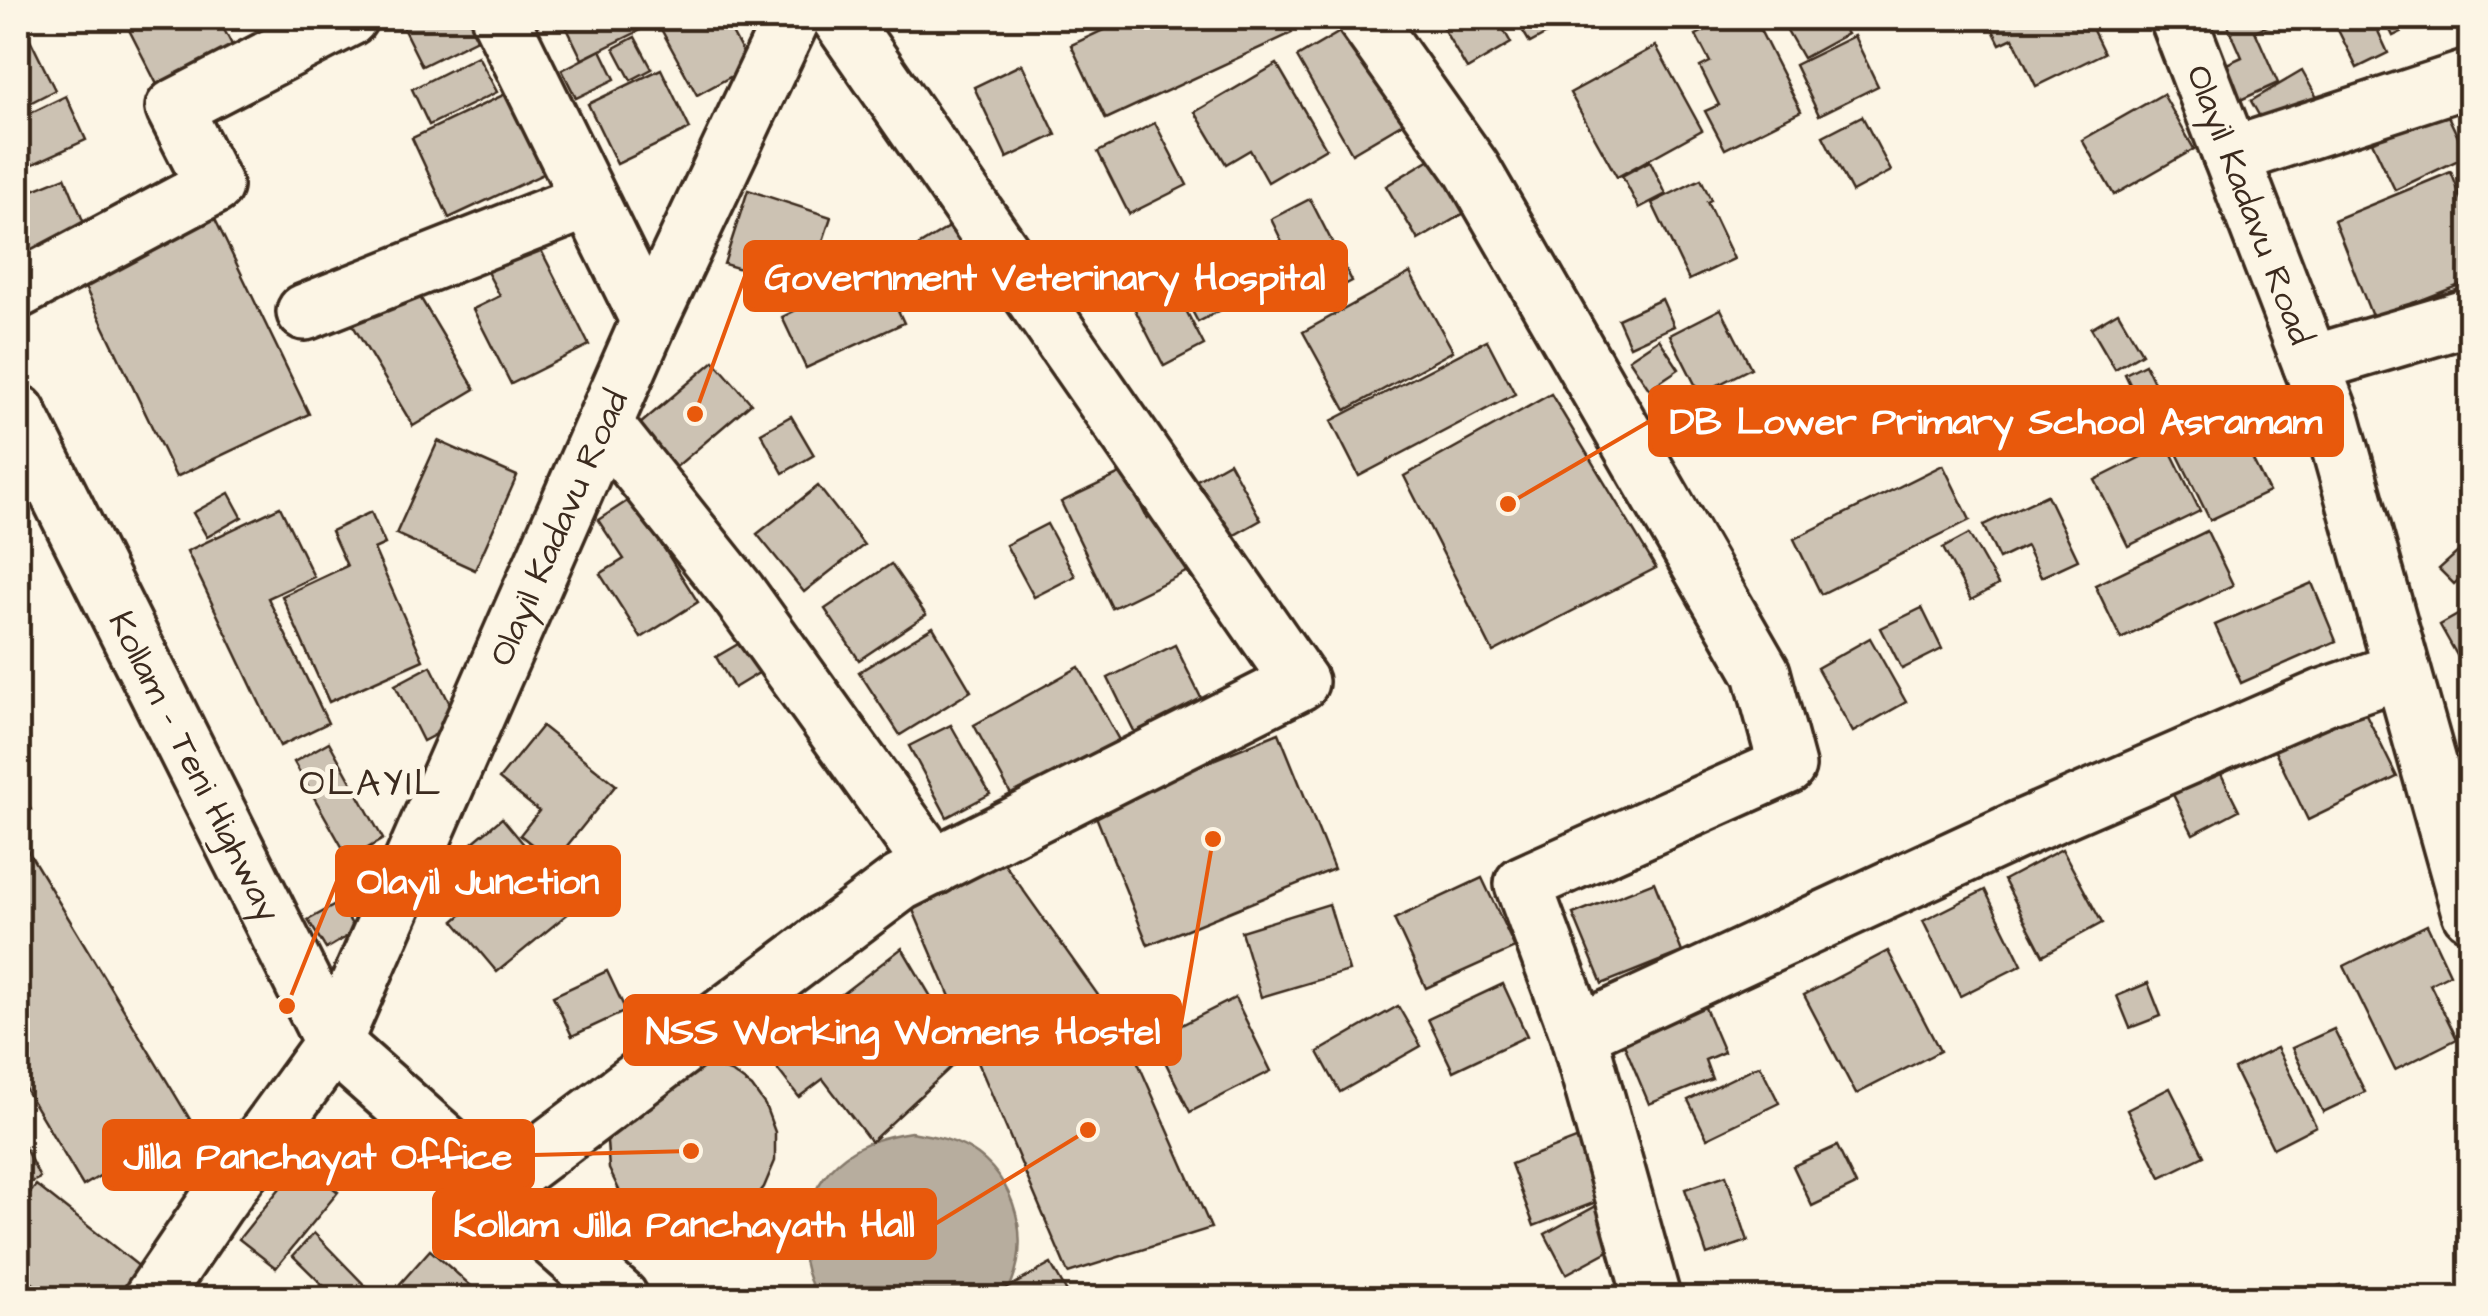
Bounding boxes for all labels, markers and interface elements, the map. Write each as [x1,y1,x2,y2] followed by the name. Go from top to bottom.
[2174,58,2326,352] street label: Olayil Kadavu Road
[745,242,1346,310] callout: Government Veterinary Hospital
[764,253,1326,307] text: Government Veterinary Hospital
[477,382,640,673] street label: Olayil Kadavu Road
[1650,387,2342,455] callout: DB Lower Primary School Asramam
[1670,397,2323,451] text: DB Lower Primary School Asramam
[97,603,293,930] street label: Kollam - Teni Highway
[299,758,443,810] district label: OLAYIL
[337,847,619,915] callout: Olayil Junction
[357,857,599,911] text: Olayil Junction
[625,996,1180,1064] callout: NSS Working Womens Hostel
[646,1007,1160,1060] text: NSS Working Womens Hostel
[104,1121,533,1189] callout: Jilla Panchayat Office
[123,1132,512,1186] text: Jilla Panchayat Office
[434,1190,935,1258] callout: Kollam Jilla Panchayath Hall
[453,1200,915,1254] text: Kollam Jilla Panchayath Hall

